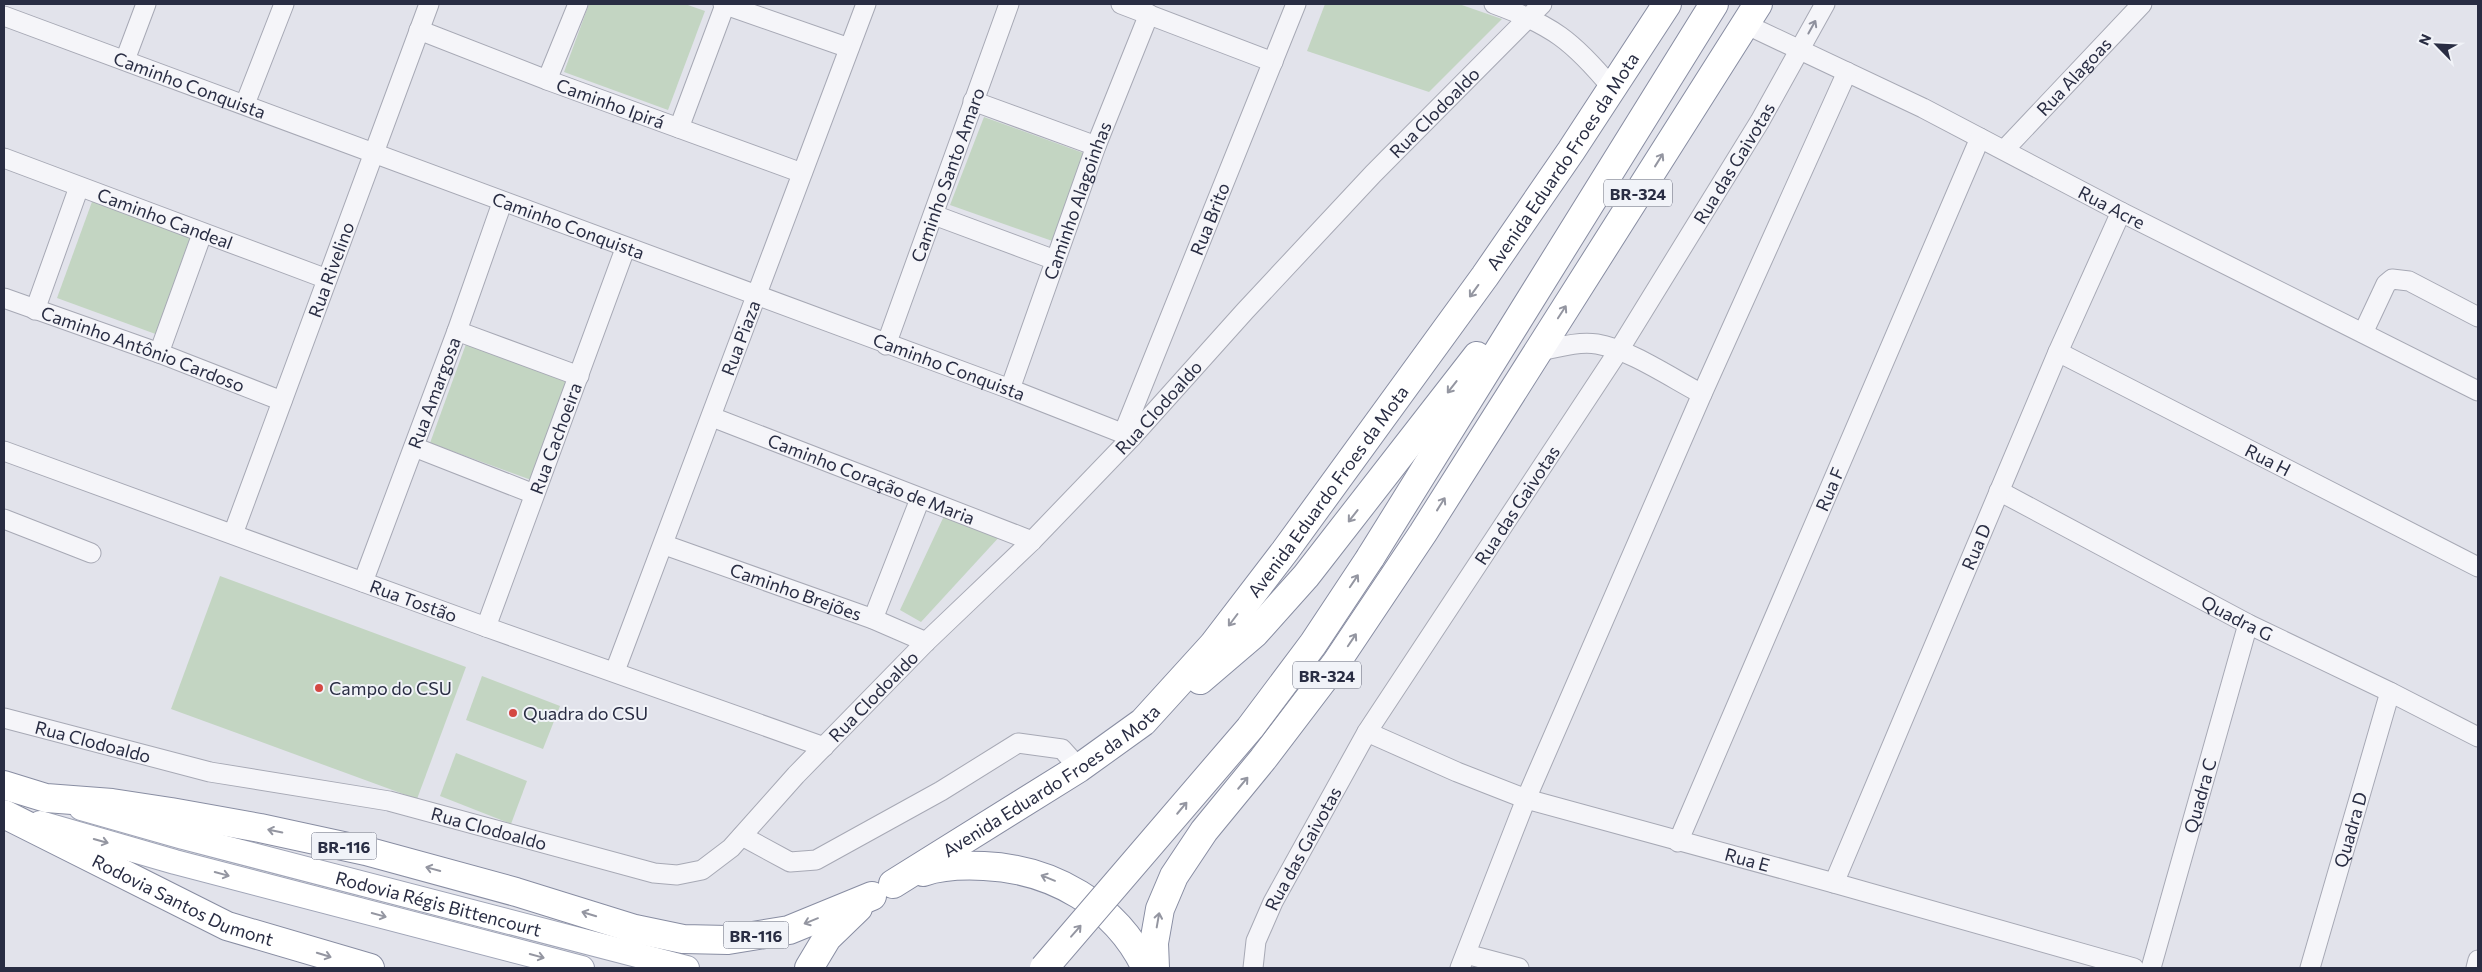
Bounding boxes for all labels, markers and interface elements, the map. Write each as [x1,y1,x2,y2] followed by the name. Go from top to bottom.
[1808,20,1818,34] one-way arrow
[2412,20,2462,70] north arrow
[2415,31,2435,48] text: N
[2032,33,2116,120] street label: Rua Alagoas
[111,47,269,123] street label: Caminho Conquista
[1482,48,1643,274] street label: Avenida Eduardo Froes da Mota
[1385,62,1484,162] street label: Rua Clodoaldo
[553,73,668,133] street label: Caminho Ipirá
[906,84,989,265] street label: Caminho Santo Amaro
[1688,99,1779,228] street label: Rua das Gaivotas
[1039,118,1116,283] street label: Caminho Alagoinhas
[1654,153,1664,167] one-way arrow
[1185,179,1234,258] street label: Rua Brito
[1604,180,1672,207] road number: BR-324
[2075,181,2149,233] street label: Rua Acre
[94,183,236,254] street label: Caminho Candeal
[489,187,648,264] street label: Caminho Conquista
[303,219,359,320] street label: Rua Rivelino
[1468,284,1479,297] one-way arrow
[716,297,765,378] street label: Rua Piaza
[38,301,248,396] street label: Caminho Antônio Cardoso
[1557,305,1567,319] one-way arrow
[870,328,1028,405] street label: Caminho Conquista
[403,334,465,452] street label: Rua Amargosa
[1110,356,1206,459] street label: Rua Clodoaldo
[525,380,586,497] street label: Rua Cachoeira
[1447,380,1458,393] one-way arrow
[1243,381,1413,601] street label: Avenida Eduardo Froes da Mota
[765,429,978,529] street label: Caminho Coração de Maria
[2242,439,2295,480] street label: Rua H
[1470,441,1564,569] street label: Rua das Gaivotas
[1810,464,1848,514] street label: Rua F
[1436,498,1446,512] one-way arrow
[1347,509,1358,522] one-way arrow
[1956,520,1995,573] street label: Rua D
[727,558,865,625] street label: Caminho Brejões
[367,575,460,627] street label: Rua Tostão
[1350,575,1360,589] one-way arrow
[2198,590,2277,645] street label: Quadra G
[1227,613,1238,626] one-way arrow
[1346,633,1357,647] one-way arrow
[824,646,923,746] street label: Rua Clodoaldo
[1293,662,1361,688] road number: BR-324
[329,677,452,699] place label: Campo do CSU
[313,682,325,694] marker: Campo do CSU
[938,700,1164,861] street label: Avenida Eduardo Froes da Mota
[523,702,648,724] place label: Quadra do CSU
[507,707,519,719] marker: Quadra do CSU
[33,716,153,767] street label: Rua Clodoaldo
[2179,756,2221,836] street label: Quadra C
[1237,777,1248,790] one-way arrow
[1260,783,1346,914] street label: Rua das Gaivotas
[2329,789,2371,870] street label: Quadra D
[429,802,549,854] street label: Rua Clodoaldo
[1177,802,1188,815] one-way arrow
[267,826,283,835] one-way arrow
[312,832,376,859] road number: BR-116
[93,836,109,846] one-way arrow
[1722,843,1772,876] street label: Rua E
[89,849,276,950] street label: Rodovia Santos Dumont
[425,864,441,874] one-way arrow
[333,866,544,941] street label: Rodovia Régis Bittencourt
[213,870,229,880] one-way arrow
[1041,873,1056,883] one-way arrow
[581,909,597,919] one-way arrow
[371,911,387,920] one-way arrow
[1153,912,1163,928] one-way arrow
[803,917,819,926] one-way arrow
[724,922,788,948] road number: BR-116
[1071,925,1082,938] one-way arrow
[315,951,331,961] one-way arrow
[528,952,544,961] one-way arrow

